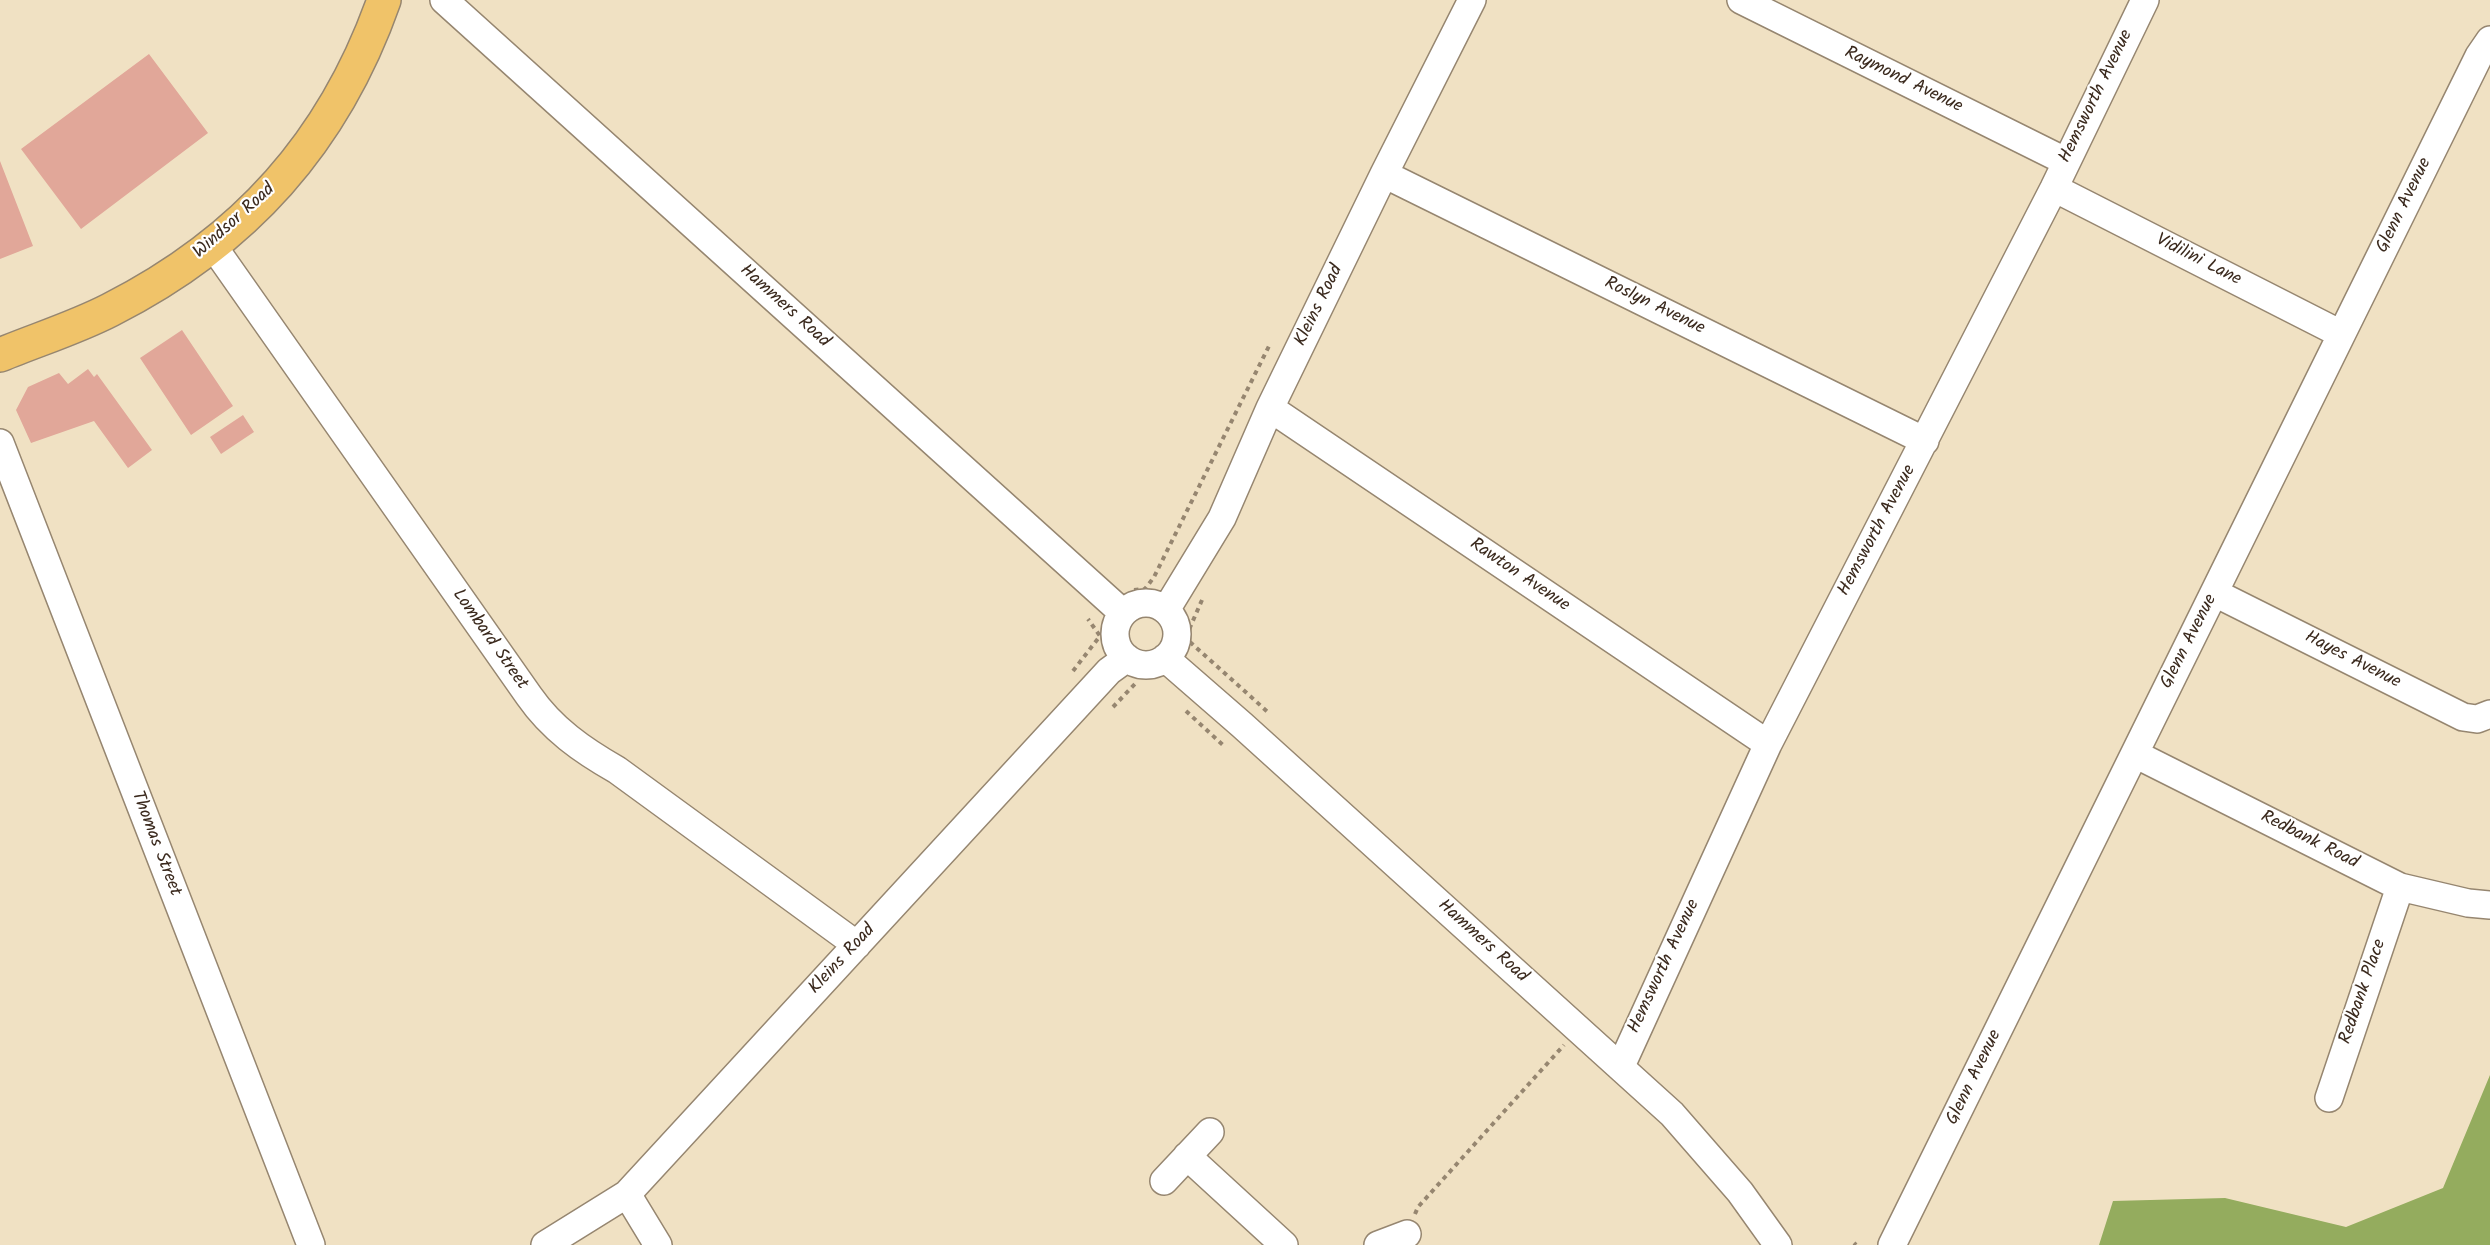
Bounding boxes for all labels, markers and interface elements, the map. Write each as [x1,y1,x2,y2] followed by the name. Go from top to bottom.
[2055,27,2139,167] street label: Hemsworth Avenue
[1840,43,1966,119] street label: Raymond Avenue
[2373,155,2437,257] street label: Glenn Avenue
[190,180,280,264] street label: Windsor Road
[2152,230,2244,292] street label: Vidilini Lane
[734,261,834,353] street label: Hammers Road
[1291,262,1349,350] street label: Kleins Road
[1600,273,1708,341] street label: Roslyn Avenue
[1834,462,1922,600] street label: Hemsworth Avenue
[1465,535,1573,617] street label: Rawton Avenue
[446,585,532,695] street label: Lombard Street
[2157,591,2223,693] street label: Glenn Avenue
[2300,628,2404,694] street label: Hayes Avenue
[125,788,185,900] street label: Thomas Street
[2257,807,2361,875] street label: Redbank Road
[1432,896,1532,988] street label: Hammers Road
[1625,897,1705,1037] street label: Hemsworth Avenue
[805,920,881,1000] street label: Kleins Road
[2336,937,2392,1047] street label: Redbank Place
[1943,1027,2007,1129] street label: Glenn Avenue

